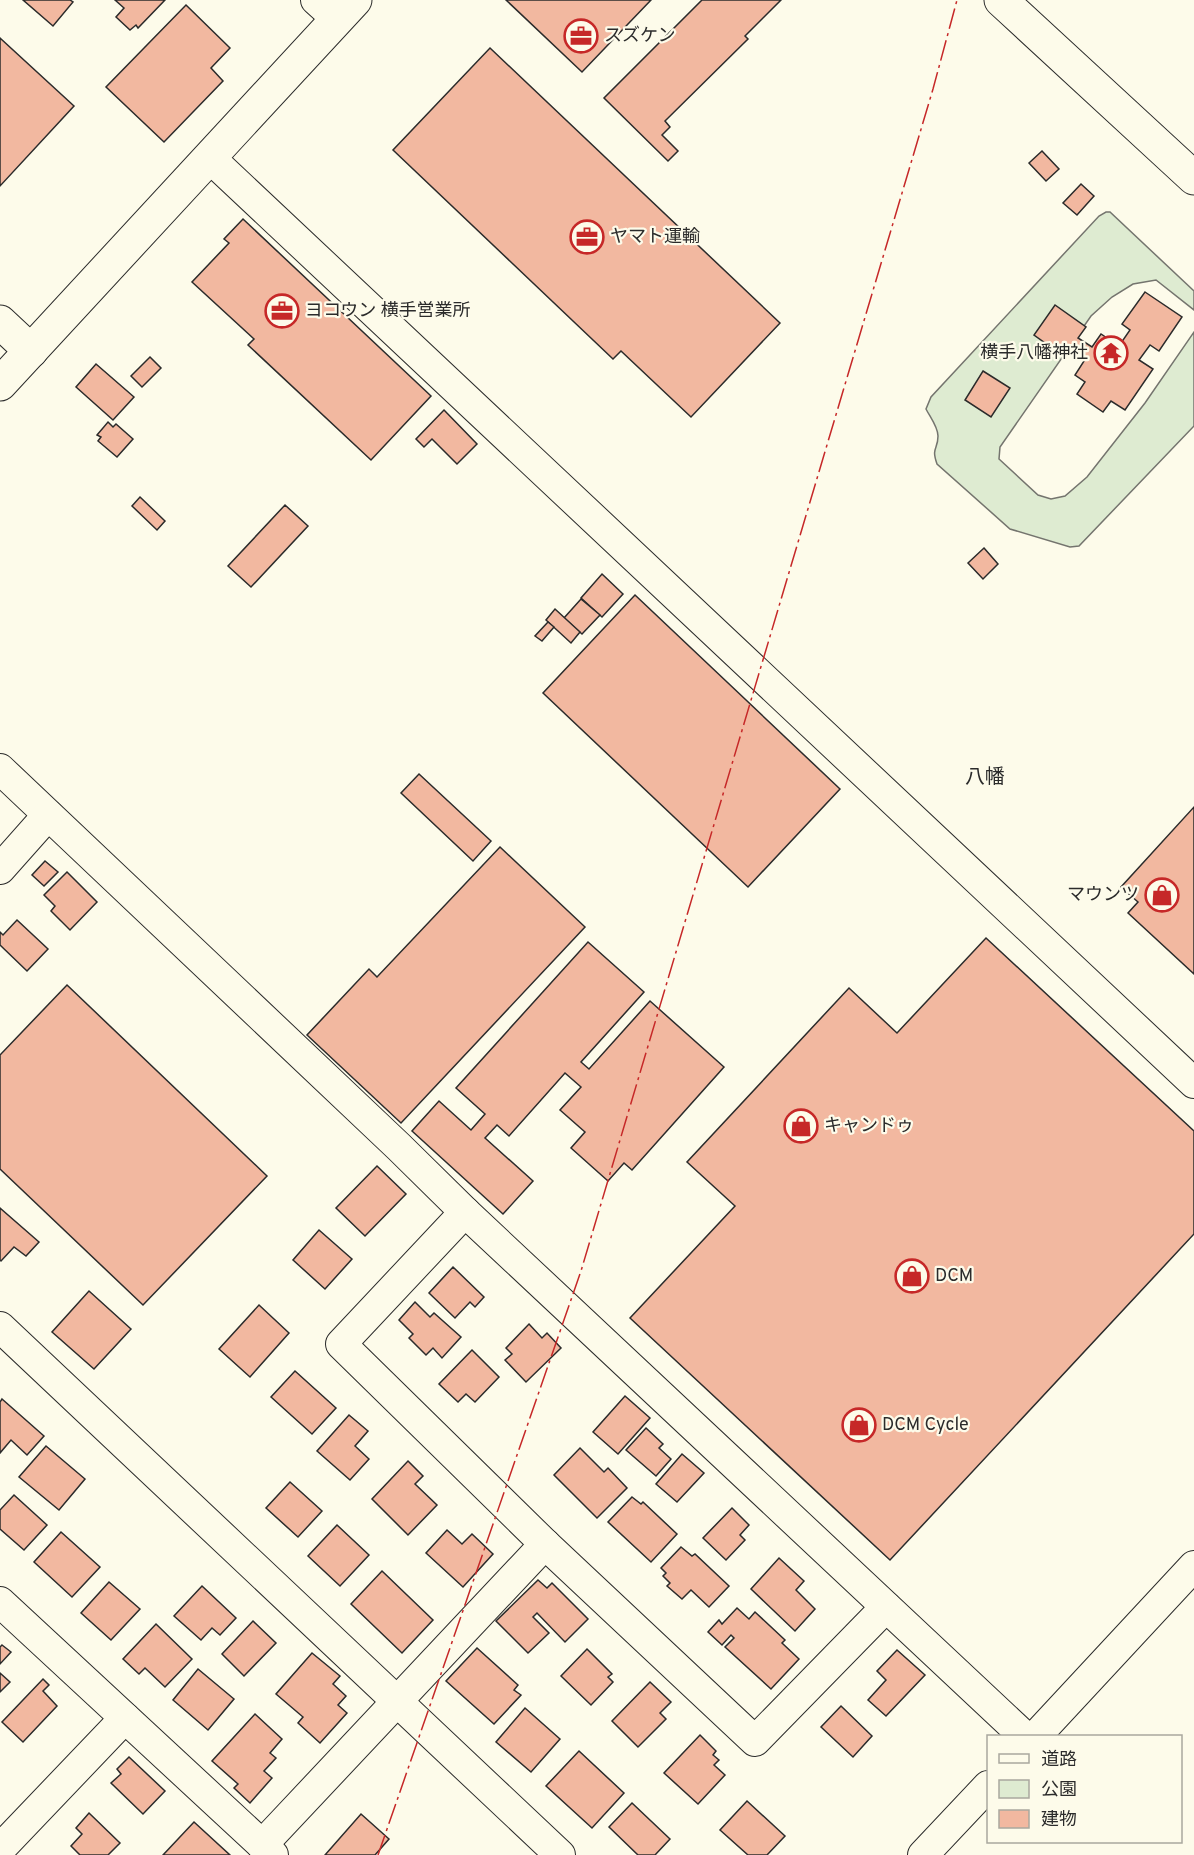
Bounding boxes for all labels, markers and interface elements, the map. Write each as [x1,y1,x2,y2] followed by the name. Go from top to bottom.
[563,18,599,54] office icon: スズケン
[604,25,675,48] place label: スズケン
[569,219,605,255] office icon: ヤマト運輸
[610,226,700,249] place label: ヤマト運輸
[264,293,300,329] office icon: ヨコウン 横手営業所
[305,300,471,323] place label: ヨコウン 横手営業所
[1093,335,1129,371] temple icon: 横手八幡神社
[980,342,1088,365] place label: 横手八幡神社
[965,765,1005,791] district label: 八幡
[1144,877,1180,913] shop icon: マウンツ
[1067,884,1139,907] place label: マウンツ
[783,1108,819,1144] shop icon: キャンドゥ
[824,1115,914,1138] place label: キャンドゥ
[894,1258,930,1294] shop icon: DCM
[935,1265,973,1288] place label: DCM
[841,1407,877,1443] shop icon: DCM Cycle
[882,1414,969,1437] place label: DCM Cycle
[987,1735,1182,1843] legend
[1041,1749,1077,1772] text: 道路
[1041,1779,1077,1802] text: 公園
[1041,1809,1077,1832] text: 建物

